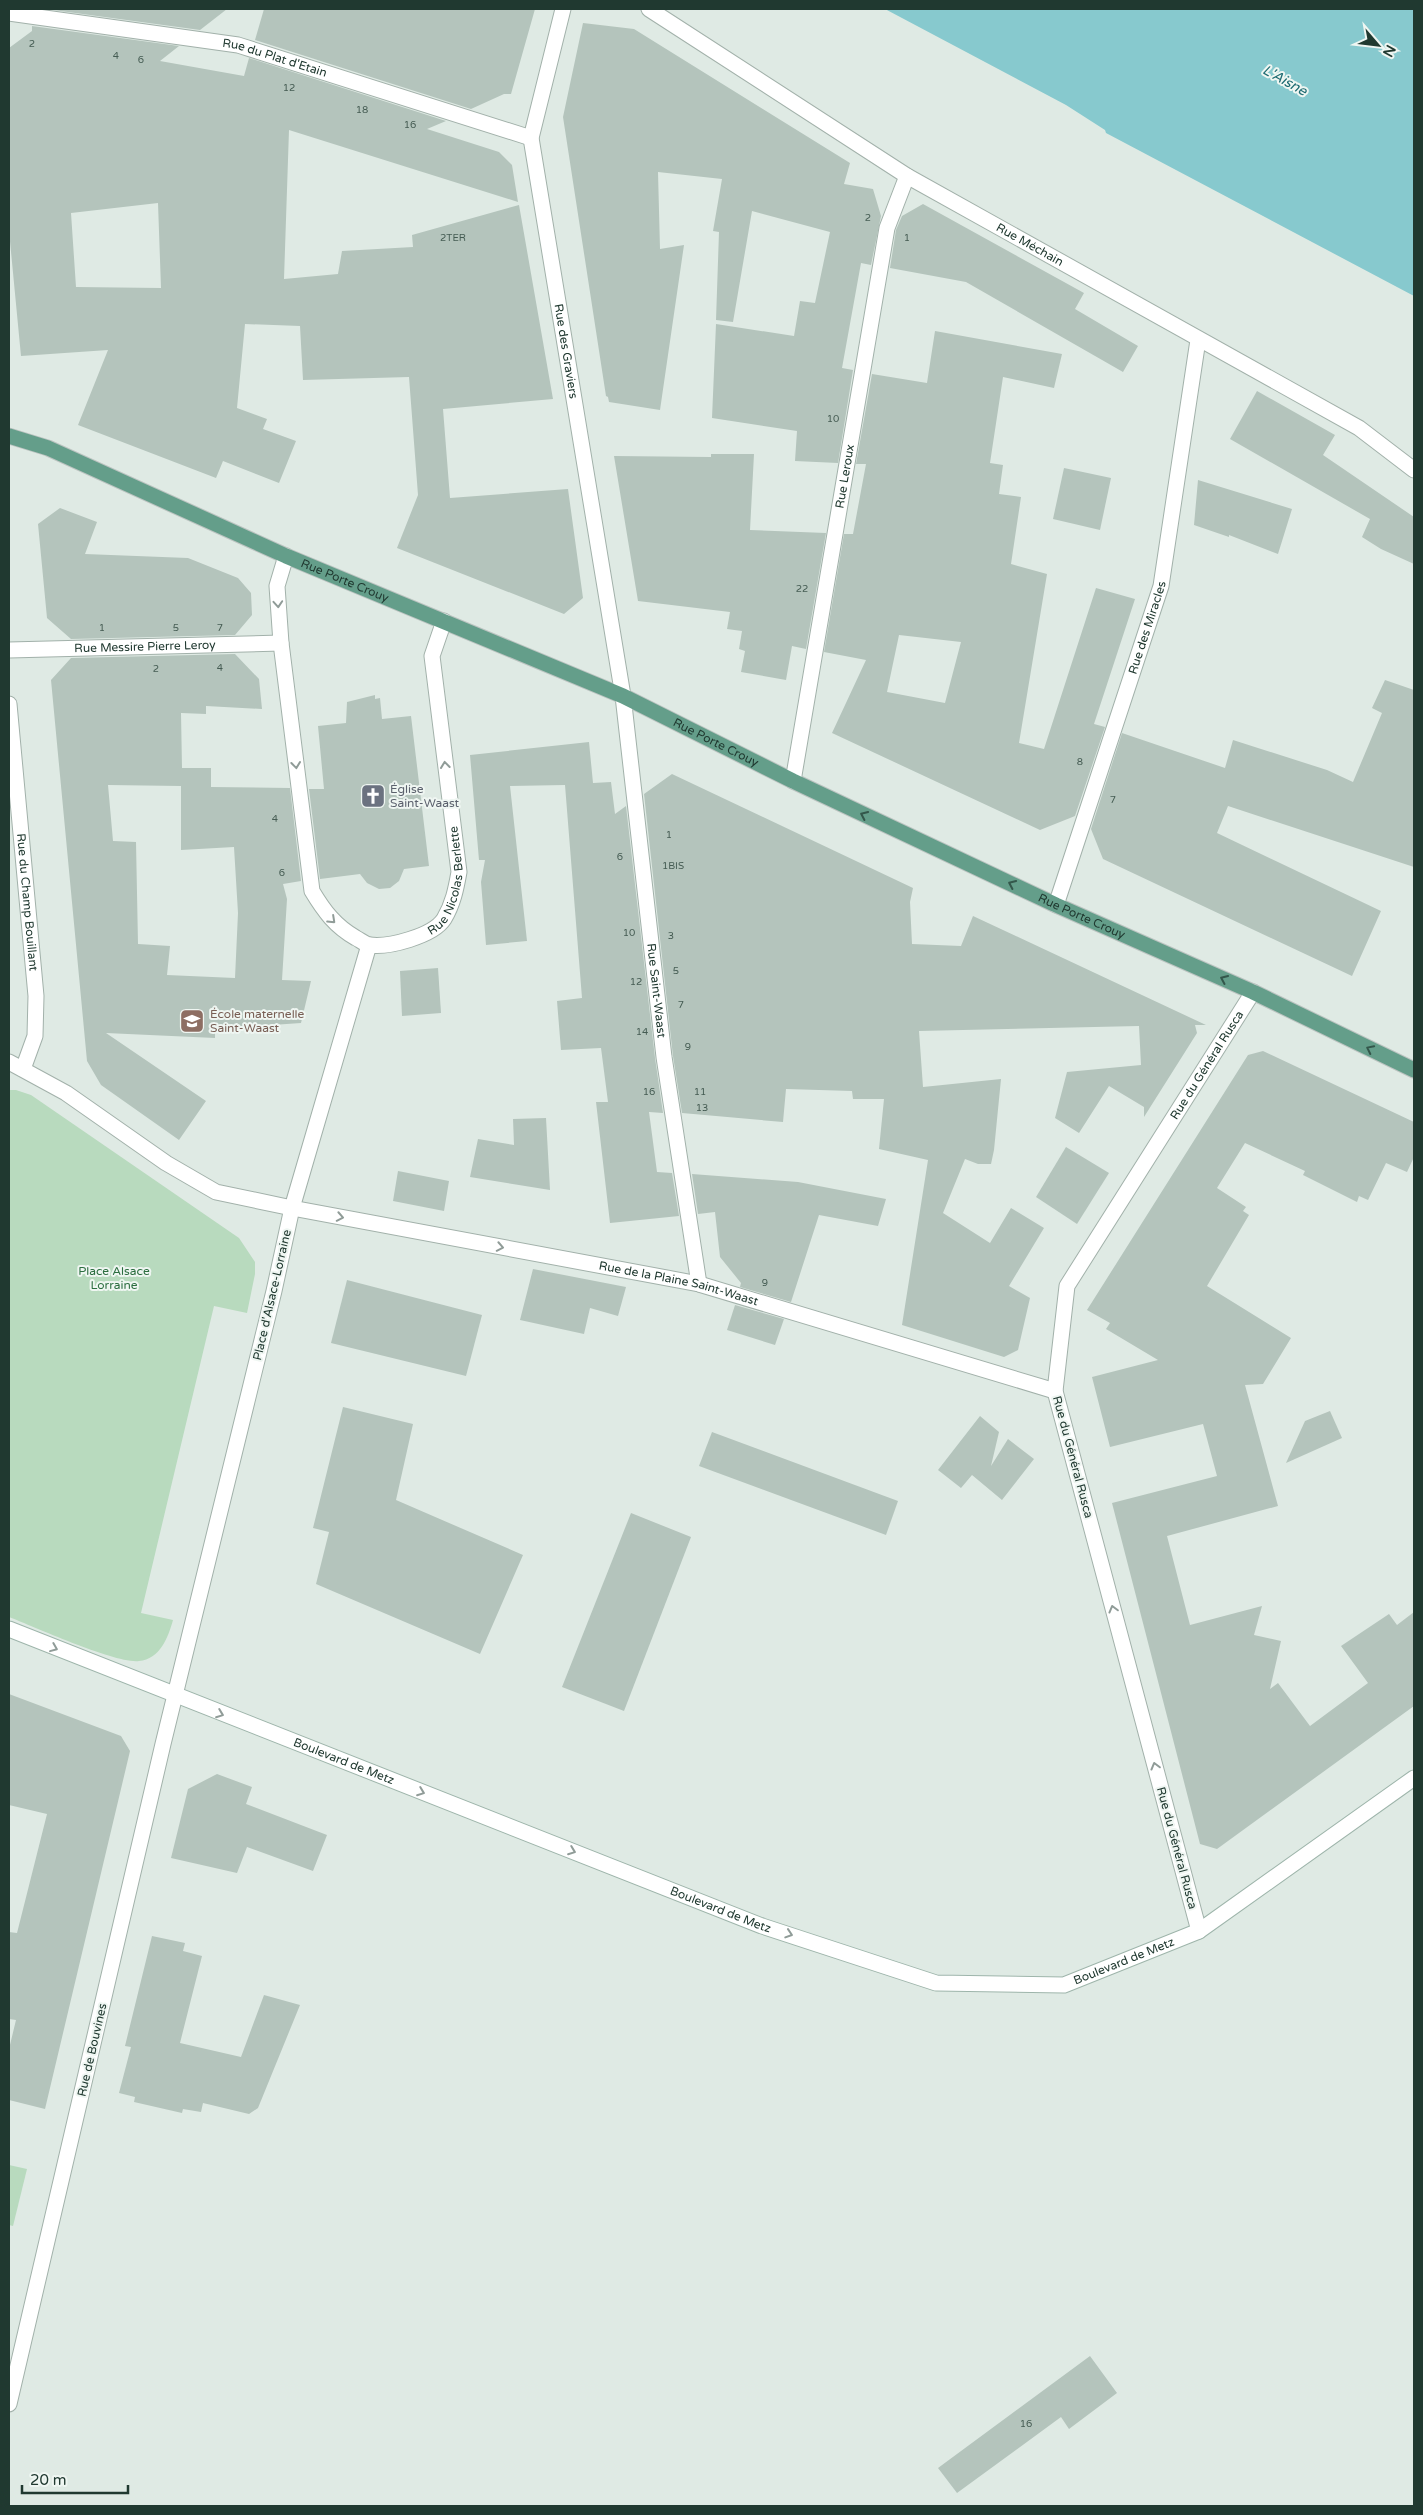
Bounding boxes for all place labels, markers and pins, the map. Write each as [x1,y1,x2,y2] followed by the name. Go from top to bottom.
[390,782,460,810] place label: Église Saint-Waast
[360,783,386,809] church icon: Église Saint-Waast
[210,1007,305,1035] place label: École maternelle Saint-Waast
[179,1008,205,1034] school or university icon: École maternelle Saint-Waast

